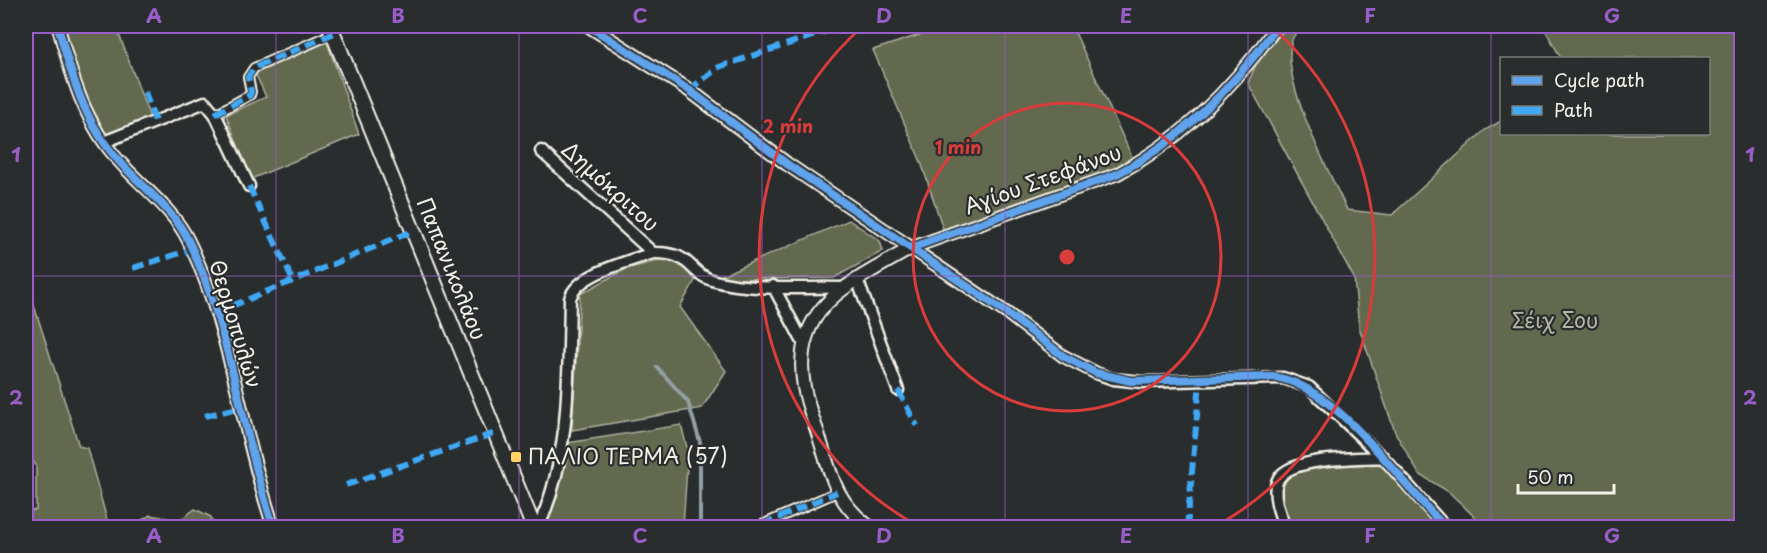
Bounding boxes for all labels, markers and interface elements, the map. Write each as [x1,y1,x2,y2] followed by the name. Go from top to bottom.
[146,0,162,30] text: A
[391,0,405,30] text: B
[632,0,648,30] text: C
[876,0,892,30] text: D
[1120,0,1132,30] text: E
[1364,0,1376,30] text: F
[1604,0,1620,30] text: G
[1500,57,1710,135] legend
[1554,66,1645,93] text: Cycle path
[1554,96,1593,123] text: Path
[763,112,813,139] text: 2 min
[555,133,667,238] street label: Δημόκριτου
[935,133,981,160] text: 1 min
[959,135,1126,221] street label: Αγίου Στεφάνου
[11,139,21,169] text: 1
[1745,139,1755,169] text: 1
[410,192,496,344] street label: Παπανικολάου
[1057,247,1077,267] centre of rings
[202,255,272,391] street label: Θερμοπυλών
[1512,303,1598,335] park label: Σέιχ Σου
[9,382,23,412] text: 2
[1743,382,1757,412] text: 2
[528,439,728,471] place label: ΠΑΛΙΟ ΤΕΡΜΑ (57)
[509,450,523,464] marker: ΠΑΛΙΟ ΤΕΡΜΑ (57)
[1518,457,1614,495] scale bar
[1527,463,1574,490] text: 50 m
[146,520,162,550] text: A
[391,520,405,550] text: B
[632,520,648,550] text: C
[876,520,892,550] text: D
[1120,520,1132,550] text: E
[1364,520,1376,550] text: F
[1604,520,1620,550] text: G

